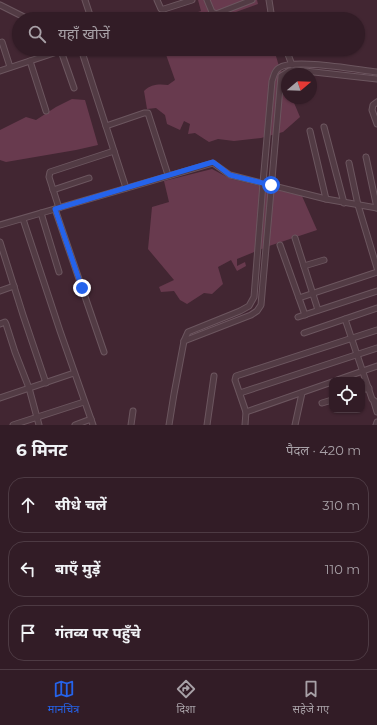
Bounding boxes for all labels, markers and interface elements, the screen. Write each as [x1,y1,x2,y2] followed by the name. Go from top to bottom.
[12,12,365,56] search box
[26,23,48,45] icon: search
[58,24,110,43] text: यहाँ खोजें
[281,68,317,104] north arrow
[262,176,280,194] route start
[73,279,91,297] route end
[329,377,365,413] map controls
[329,377,365,413] button: locate
[16,440,67,460] text: 6 मिनट
[286,442,361,458] text: पैदल · 420 m
[17,494,39,516] icon: ahead
[55,495,107,514] text: सीधे चलें
[322,497,360,513] text: 310 m
[17,558,39,580] icon: left
[55,559,100,578] text: बाएँ मुड़ें
[325,561,360,577] text: 110 m
[17,622,39,644] icon: arrive
[55,623,141,642] text: गंतव्य पर पहुँचे
[48,678,79,717] tab: मानचित्र
[175,678,197,717] tab: दिशा
[293,678,329,717] tab: सहेजे गए

